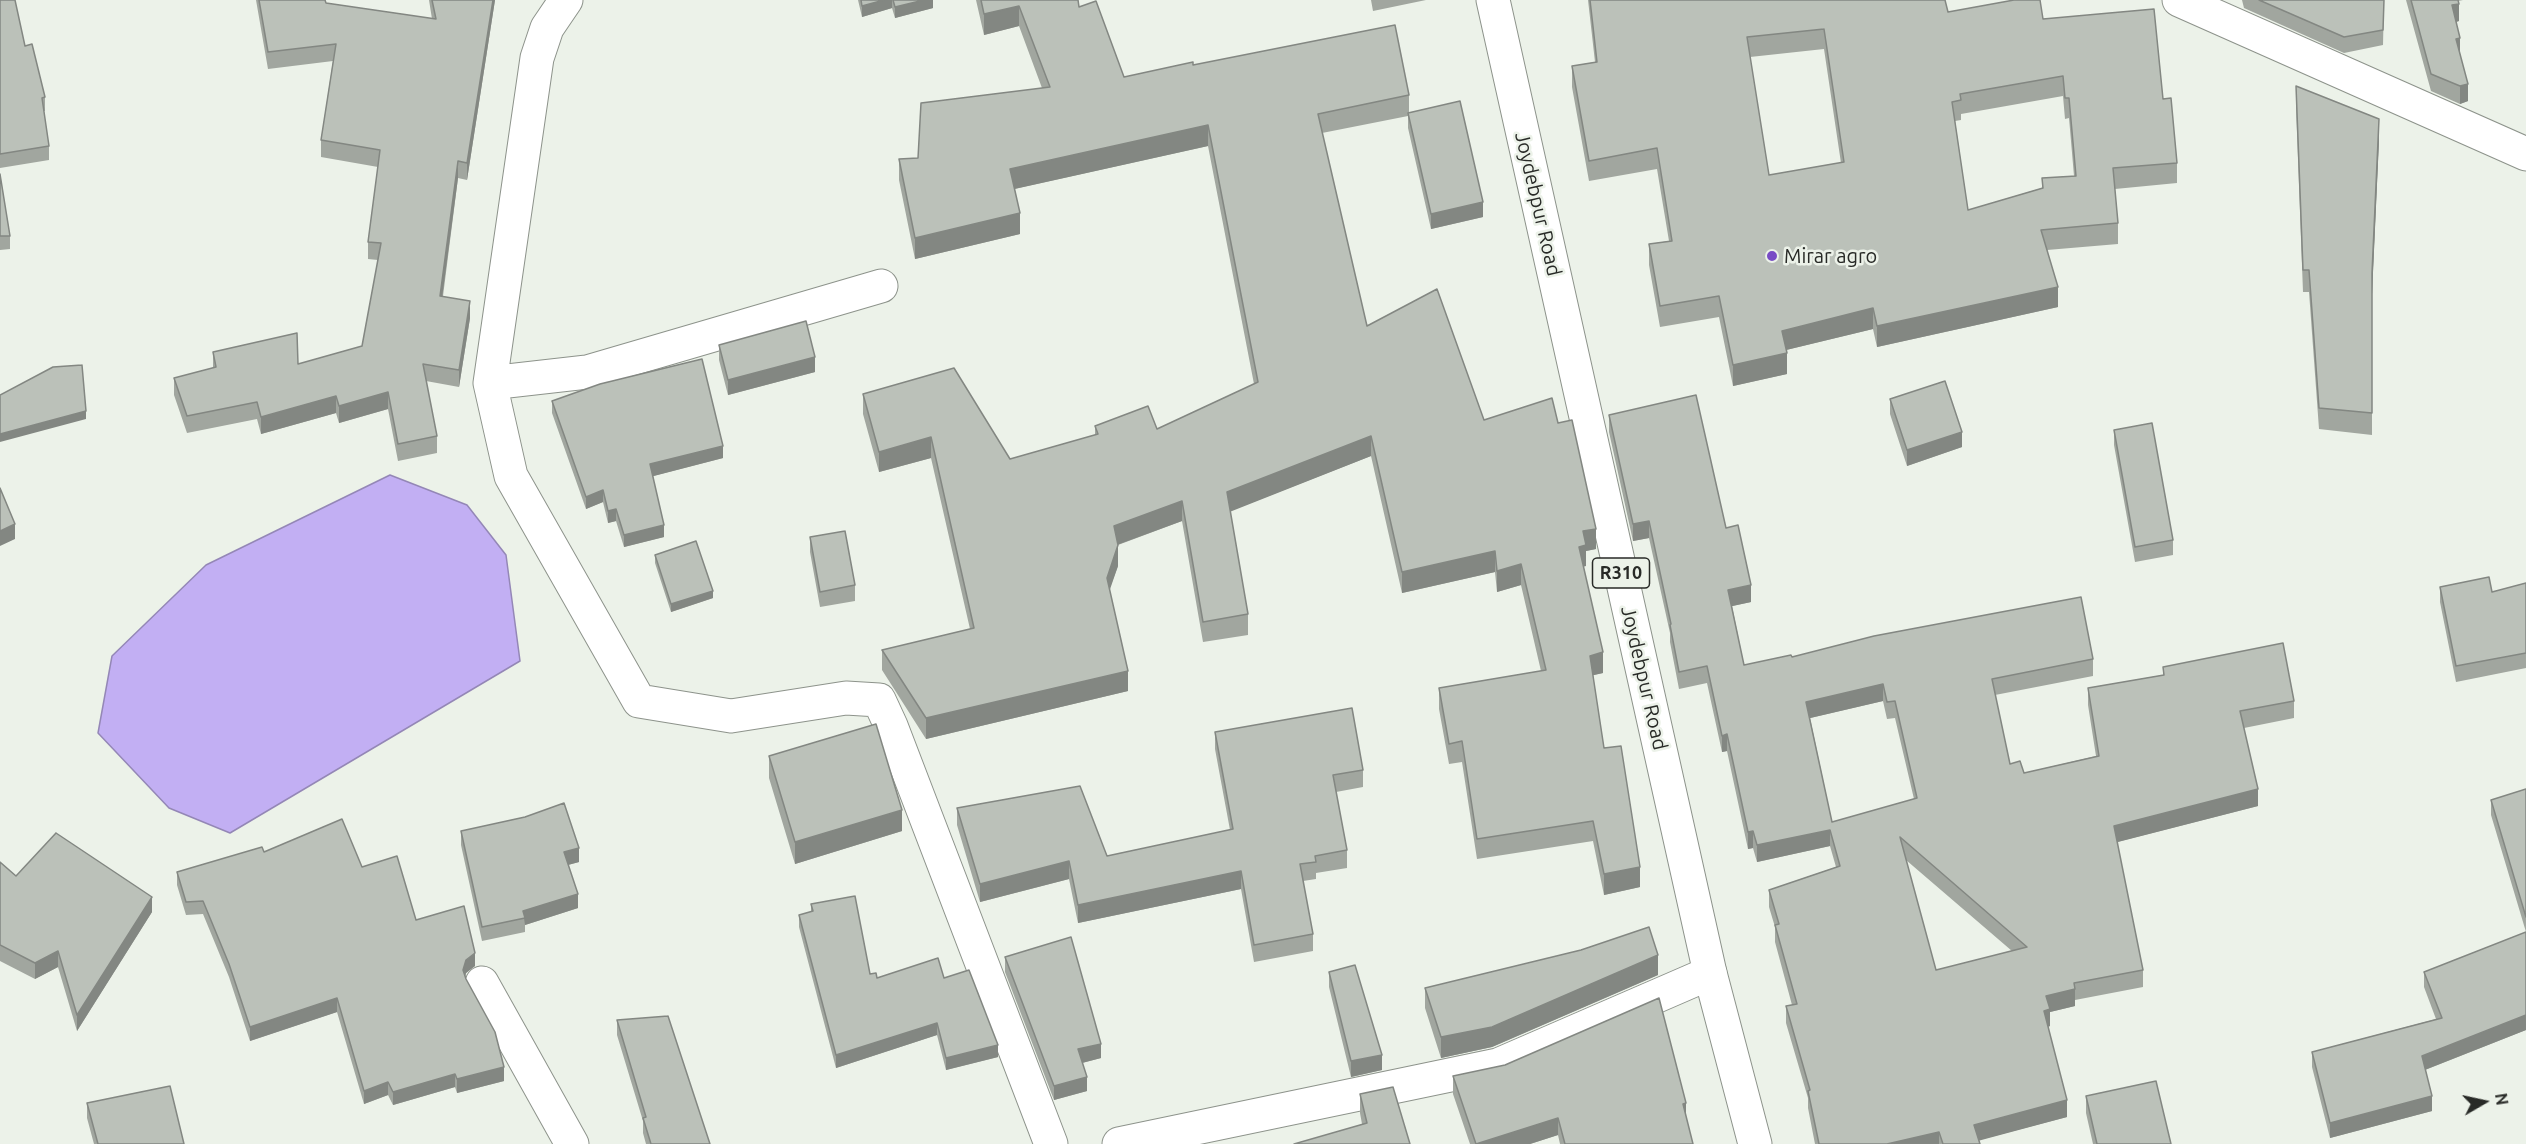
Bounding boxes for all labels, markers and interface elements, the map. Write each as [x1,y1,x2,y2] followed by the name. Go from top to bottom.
[1510,130,1566,278] street label: Joydebpur Road
[1784,244,1877,268] place label: Mirar agro
[1765,249,1779,263] marker: Mirar agro
[1592,558,1650,588] road number: R310
[1616,604,1672,752] street label: Joydebpur Road
[2454,1072,2514,1132] north arrow
[2492,1092,2512,1106] text: N

